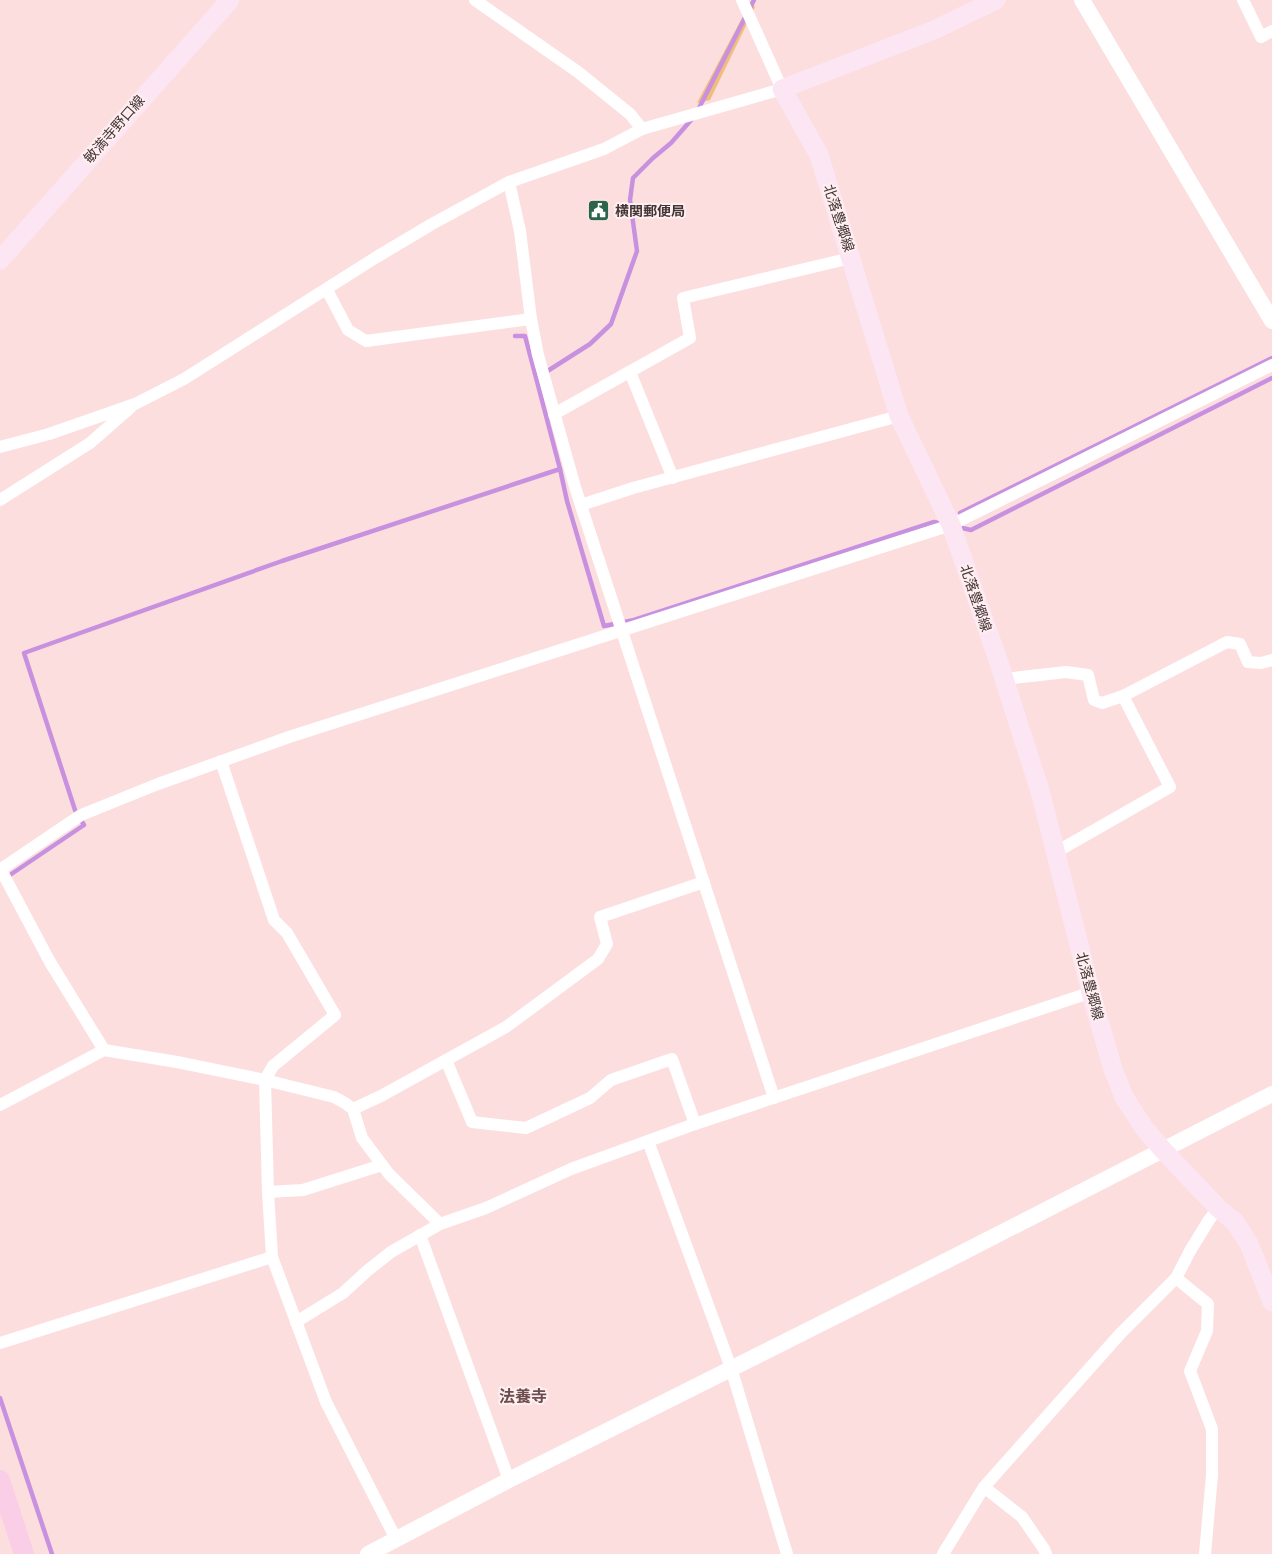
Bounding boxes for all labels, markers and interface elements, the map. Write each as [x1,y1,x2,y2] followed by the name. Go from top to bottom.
[81,93,148,166] street label: 敏満寺野口線
[821,182,857,254] street label: 北落豊郷線
[587,199,611,223] public building icon: 横関郵便局
[615,203,685,219] place label: 横関郵便局
[957,562,995,634] street label: 北落豊郷線
[1073,950,1107,1022] street label: 北落豊郷線
[499,1388,547,1405] district label: 法養寺

